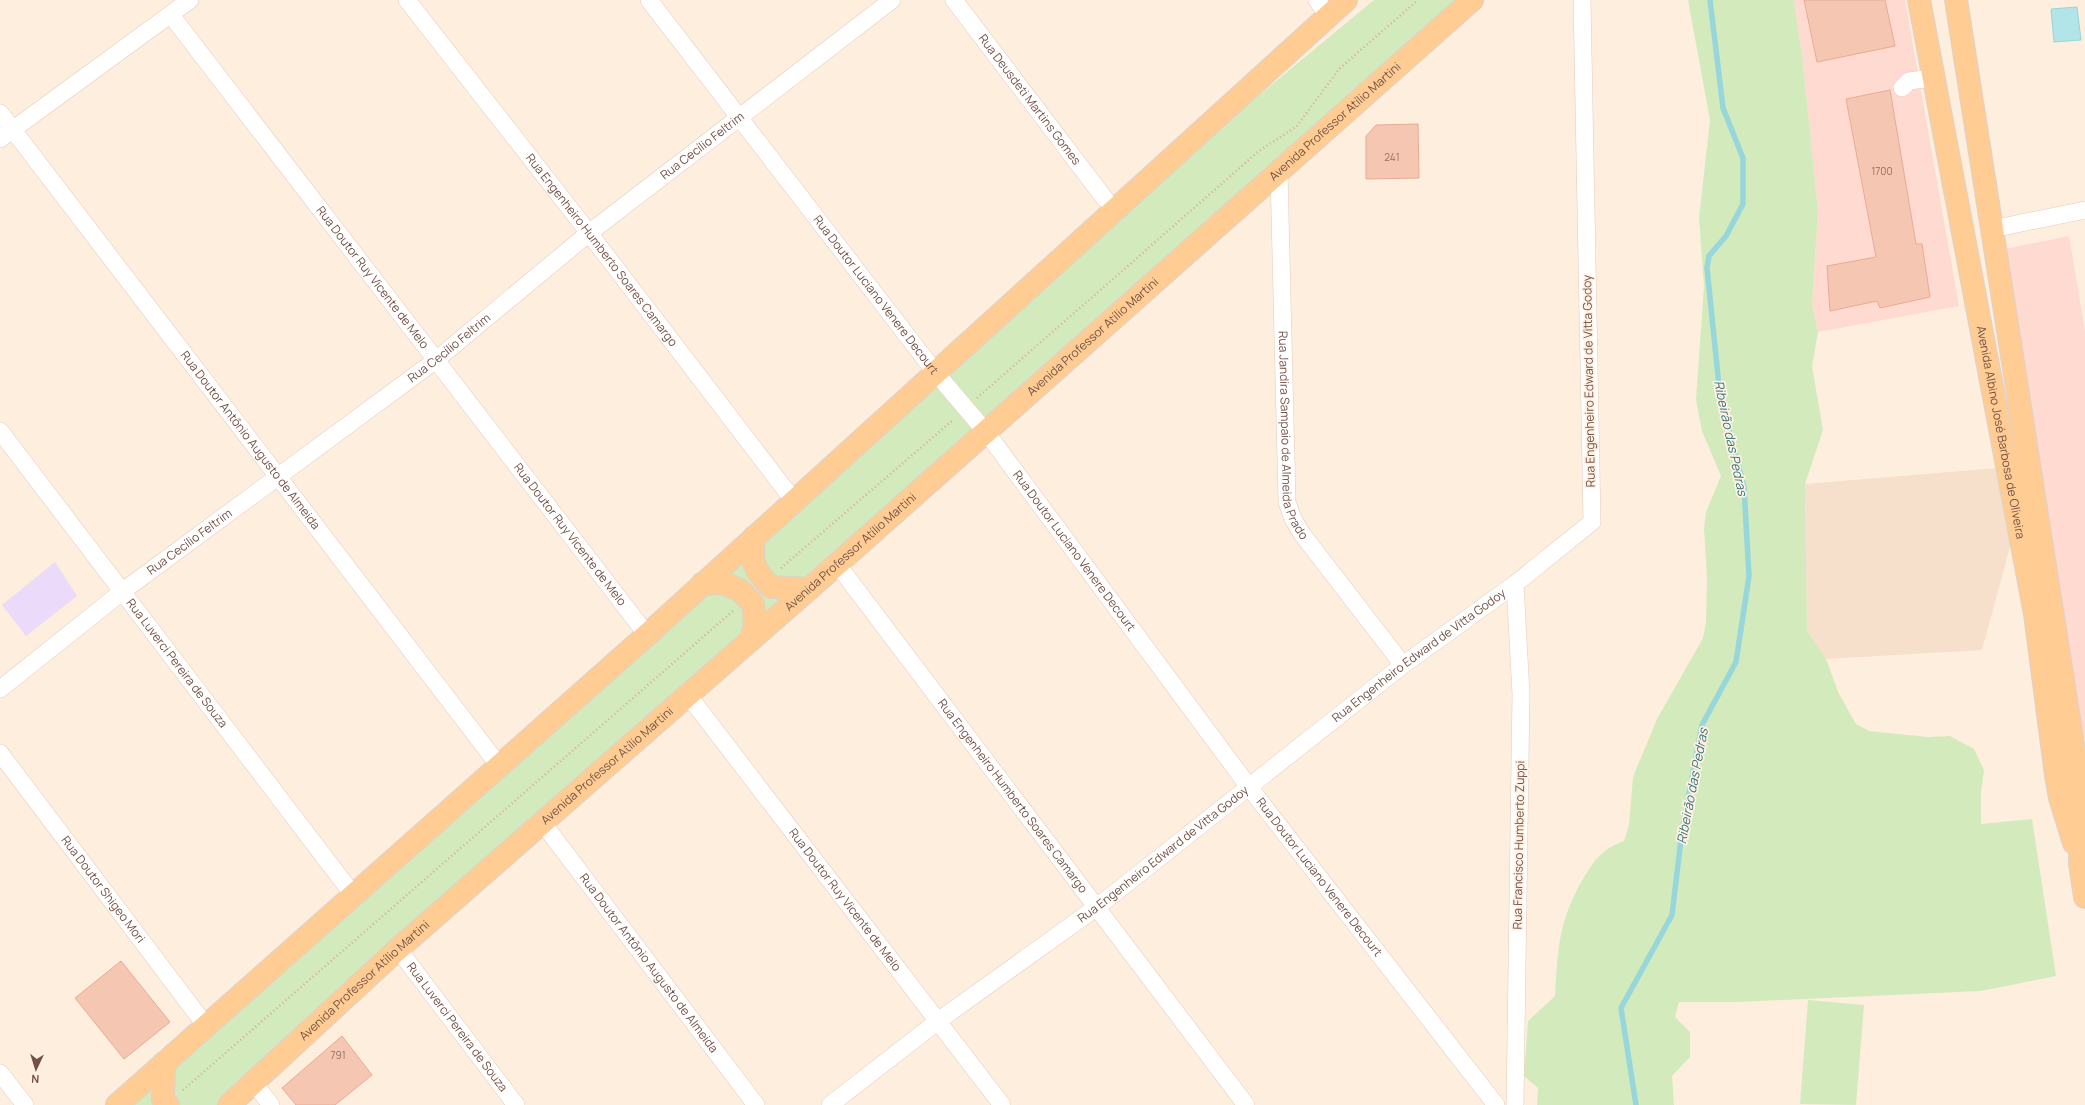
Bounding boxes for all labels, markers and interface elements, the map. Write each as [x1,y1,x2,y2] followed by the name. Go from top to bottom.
[975,30,1085,168] street label: Rua Deusdeti Martins Gomes
[1265,58,1404,184] street label: Avenida Professor Atílio Martini
[656,108,747,183] street label: Rua Cecílio Feltrim
[522,150,682,350] street label: Rua Engenheiro Humberto Soares Camargo
[1384,150,1400,164] house number: 241
[1871,164,1893,178] house number: 1700
[313,202,433,352] street label: Rua Doutor Ruy Vicente de Melo
[810,212,943,378] street label: Rua Doutor Luciano Venere Decourt
[1023,273,1162,400] street label: Avenida Professor Atílio Martini
[1578,274,1599,488] street label: Rua Engenheiro Edward de Vitta Godoy
[404,309,494,386] street label: Rua Cecílio Feltrim
[1973,324,2030,540] street label: Avenida Albino José Barbosa de Oliveira
[1275,331,1312,543] street label: Rua Jandira Sampaio de Almeida Prado
[177,347,324,533] street label: Rua Doutor Antônio Augusto de Almeida
[1710,379,1752,498] water label: Ribeirão das Pedras
[510,459,631,609] street label: Rua Doutor Ruy Vicente de Melo
[1009,467,1140,635] street label: Rua Doutor Luciano Venere Decourt
[781,489,920,615] street label: Avenida Professor Atílio Martini
[143,504,235,578] street label: Rua Cecílio Feltrim
[1328,584,1509,726] street label: Rua Engenheiro Edward de Vitta Godoy
[123,595,232,731] street label: Rua Luverci Pereira de Souza
[934,695,1092,896] street label: Rua Engenheiro Humberto Soares Camargo
[537,703,677,828] street label: Avenida Professor Atílio Martini
[1672,725,1712,845] water label: Ribeirão das Pedras
[1509,761,1528,929] street label: Rua Francisco Humberto Zuppi
[1074,781,1252,926] street label: Rua Engenheiro Edward de Vitta Godoy
[1252,794,1387,960] street label: Rua Doutor Luciano Venere Decourt
[785,825,905,975] street label: Rua Doutor Ruy Vicente de Melo
[57,832,149,946] street label: Rua Doutor Shigeo Mori
[576,870,722,1056] street label: Rua Doutor Antônio Augusto de Almeida
[295,916,433,1044] street label: Avenida Professor Atílio Martini
[403,959,512,1095] street label: Rua Luverci Pereira de Souza
[330,1048,346,1062] house number: 791
[16,1049,56,1089] north arrow
[31,1072,40,1087] text: N

